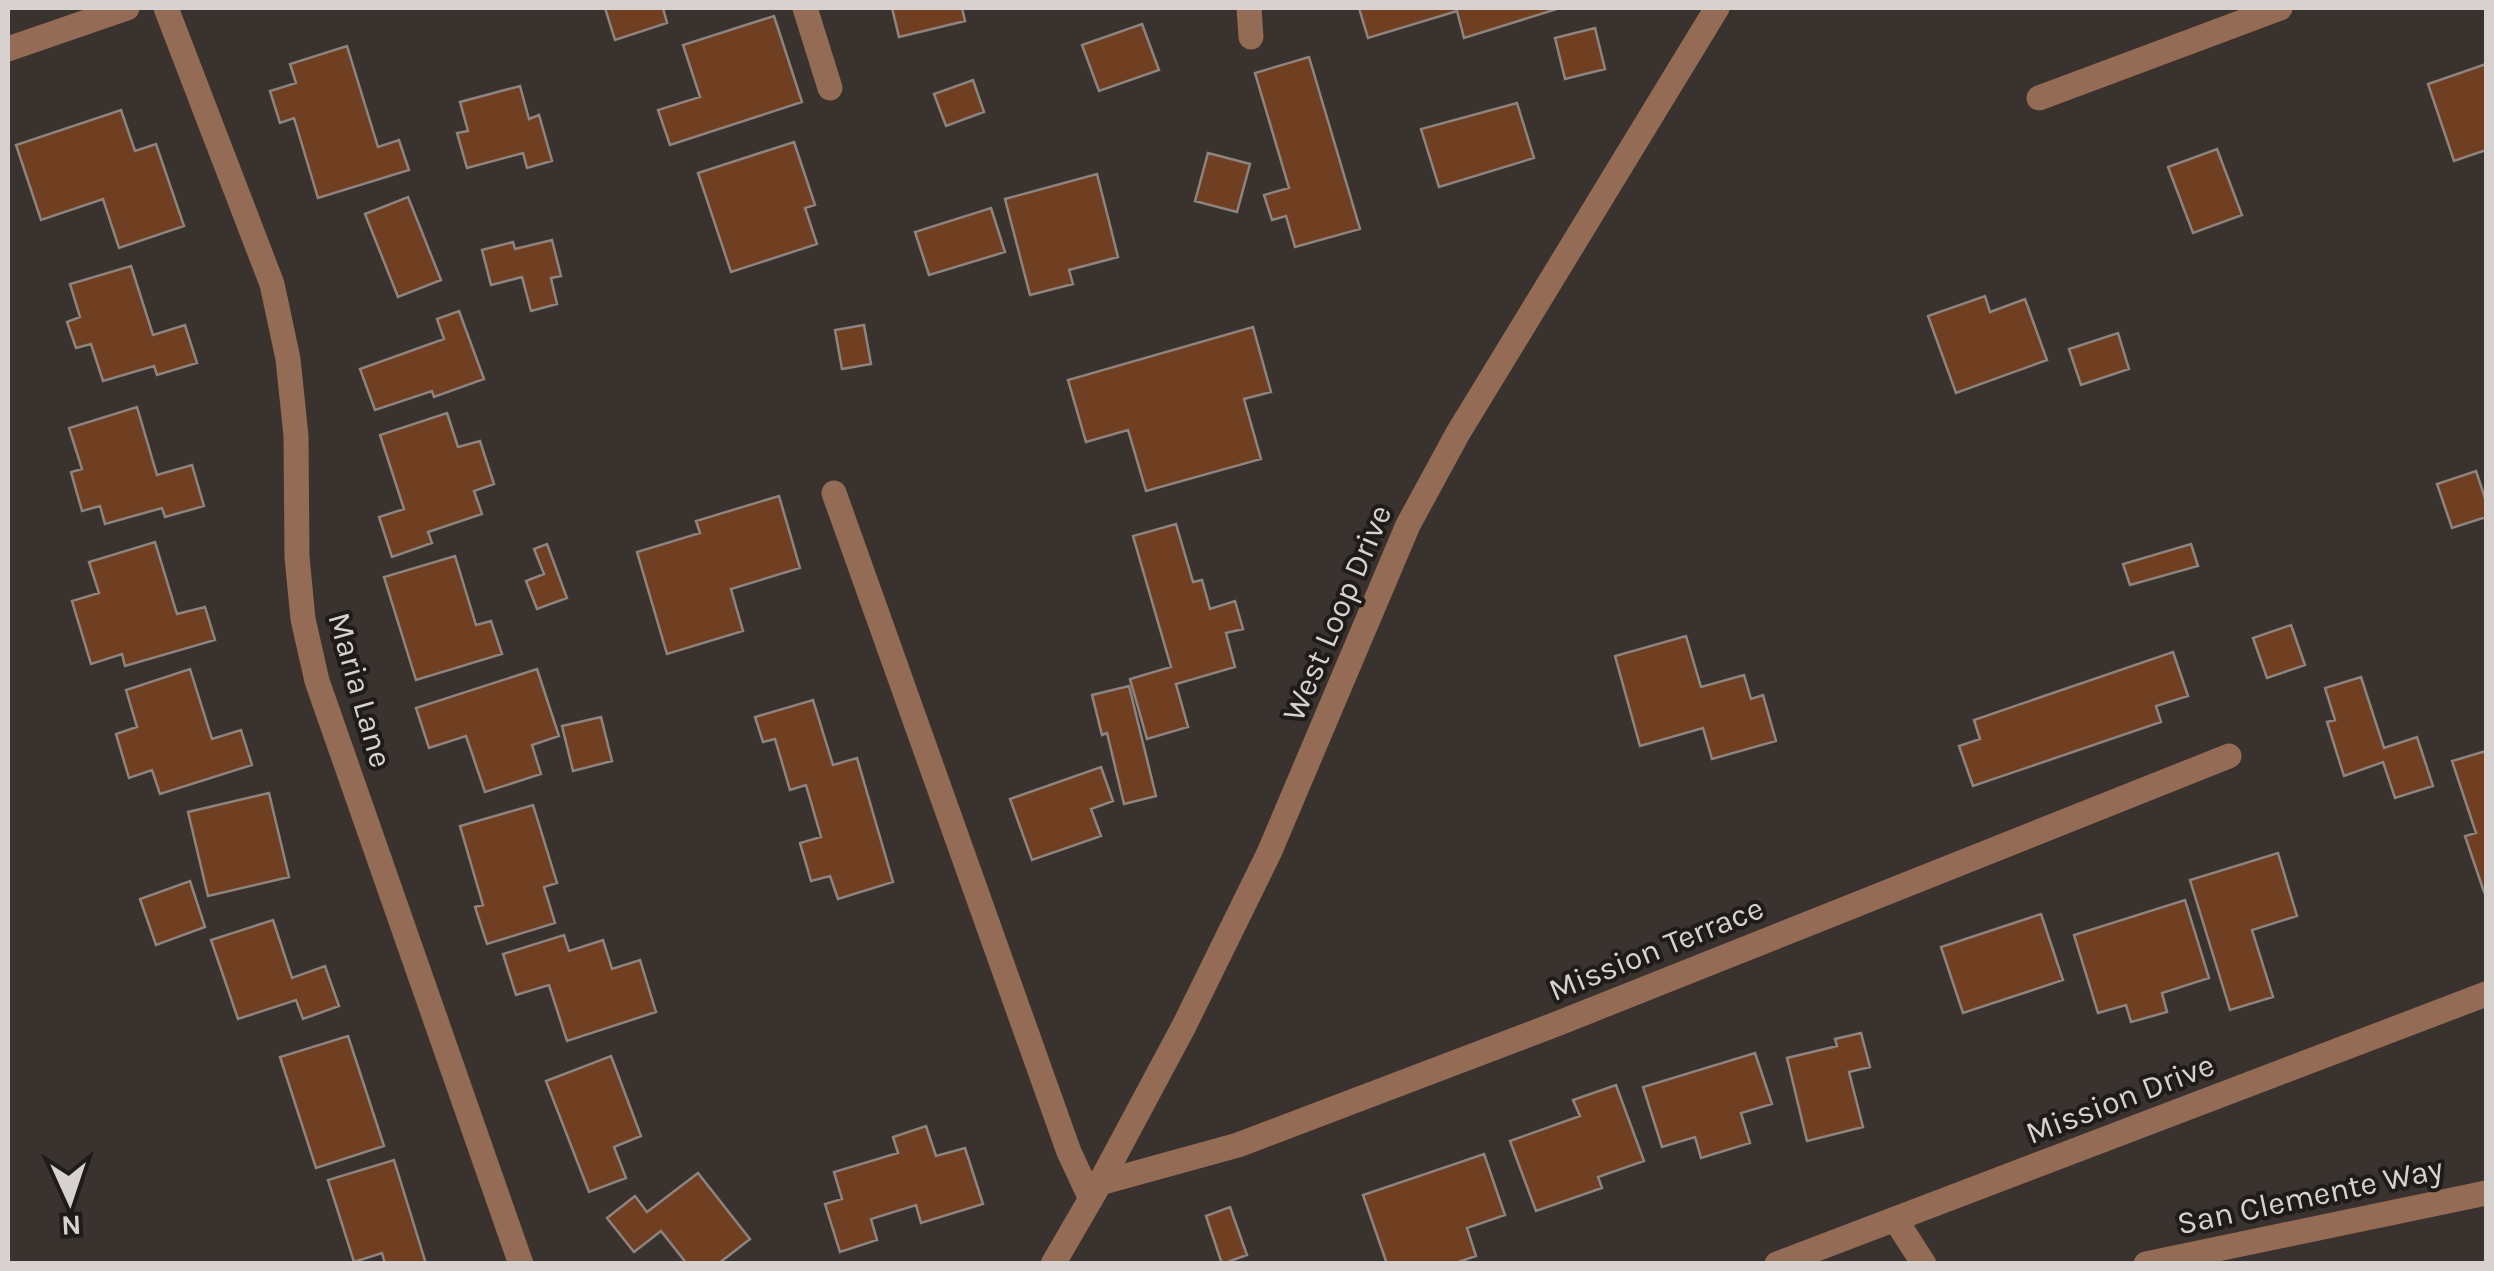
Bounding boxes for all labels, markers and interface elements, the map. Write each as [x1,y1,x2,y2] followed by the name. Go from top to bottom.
[1275,499,1399,727] street label: West Loop Drive
[320,608,400,772] street label: Maria Lane
[1543,889,1769,1009] street label: Mission Terrace
[2021,1046,2219,1152] street label: Mission Drive
[2174,1150,2446,1242] street label: San Clemente Way
[20,1151,120,1251] north arrow
[60,1208,82,1242] text: N

